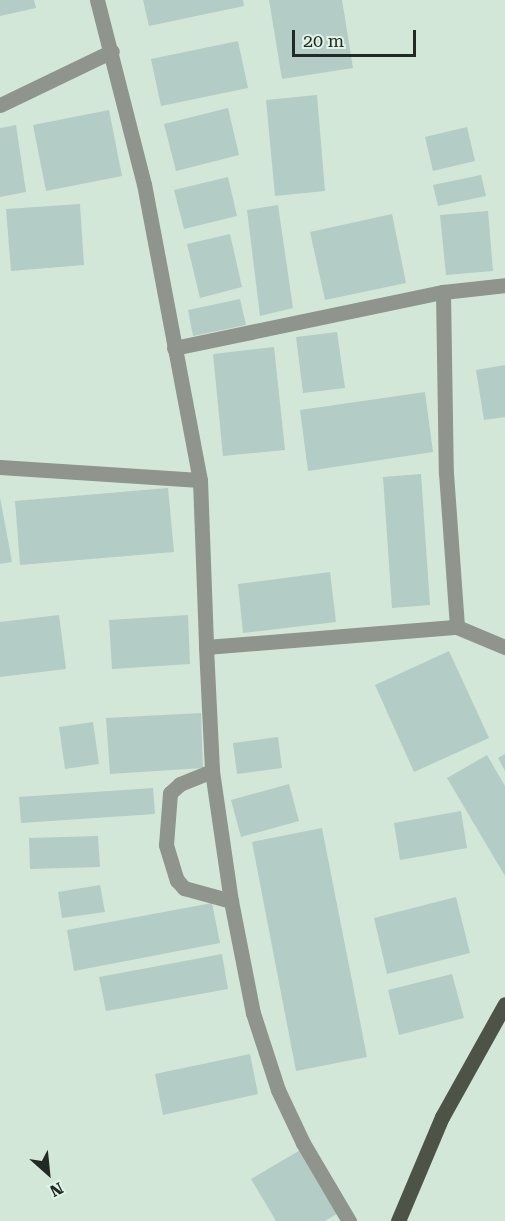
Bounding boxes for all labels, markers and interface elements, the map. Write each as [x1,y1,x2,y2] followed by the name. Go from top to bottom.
[295,18,420,56] scale bar
[303,30,344,51] text: 20 m
[18,1143,78,1203] north arrow
[47,1178,66,1201] text: N

